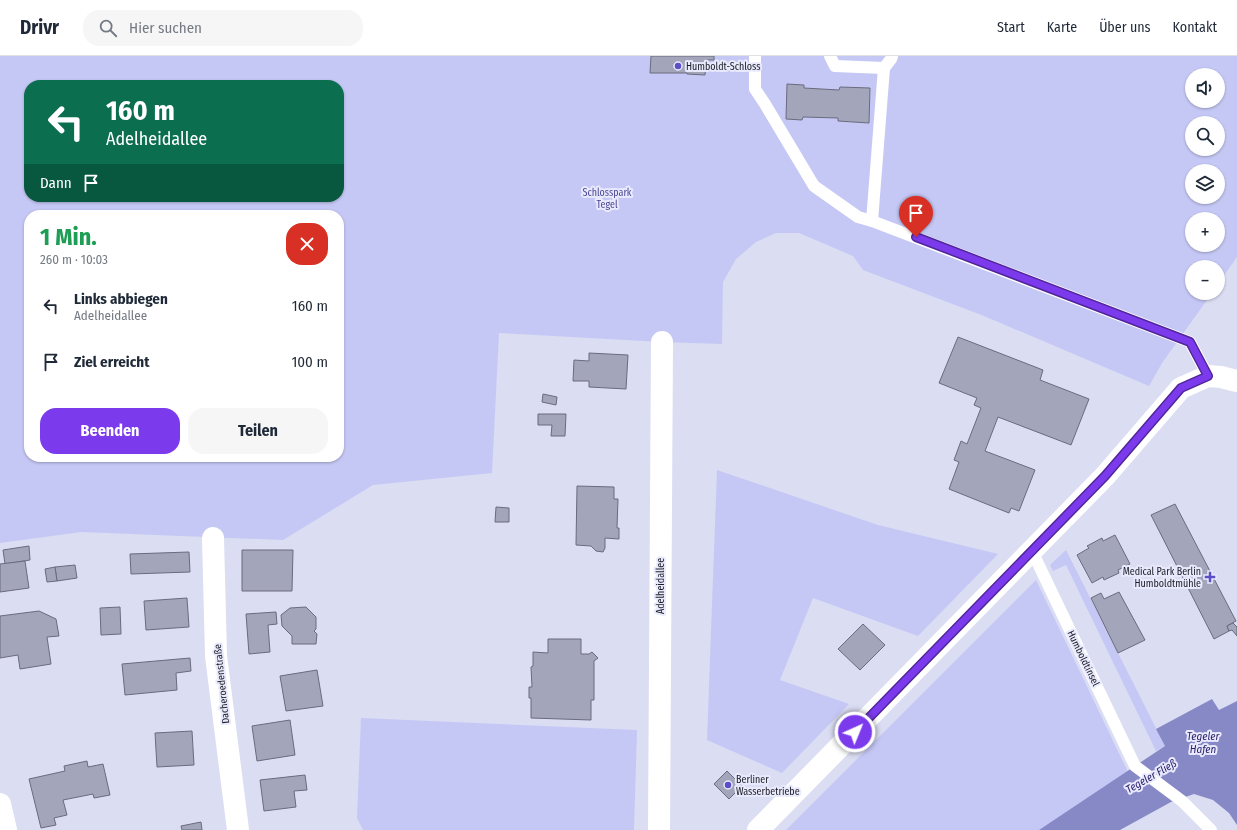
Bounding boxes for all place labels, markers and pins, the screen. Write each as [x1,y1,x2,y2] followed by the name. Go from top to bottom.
[673,61,683,71] marker: Humboldt-Schloss
[686,61,760,73] place label: Humboldt-Schloss
[899,196,933,237] pin
[1123,566,1201,590] place label: Medical Park Berlin Humboldtmühle
[1204,571,1216,583] marker: Medical Park Berlin Humboldtmühle
[736,774,800,798] place label: Berliner Wasserbetriebe
[723,780,733,790] marker: Berliner Wasserbetriebe

